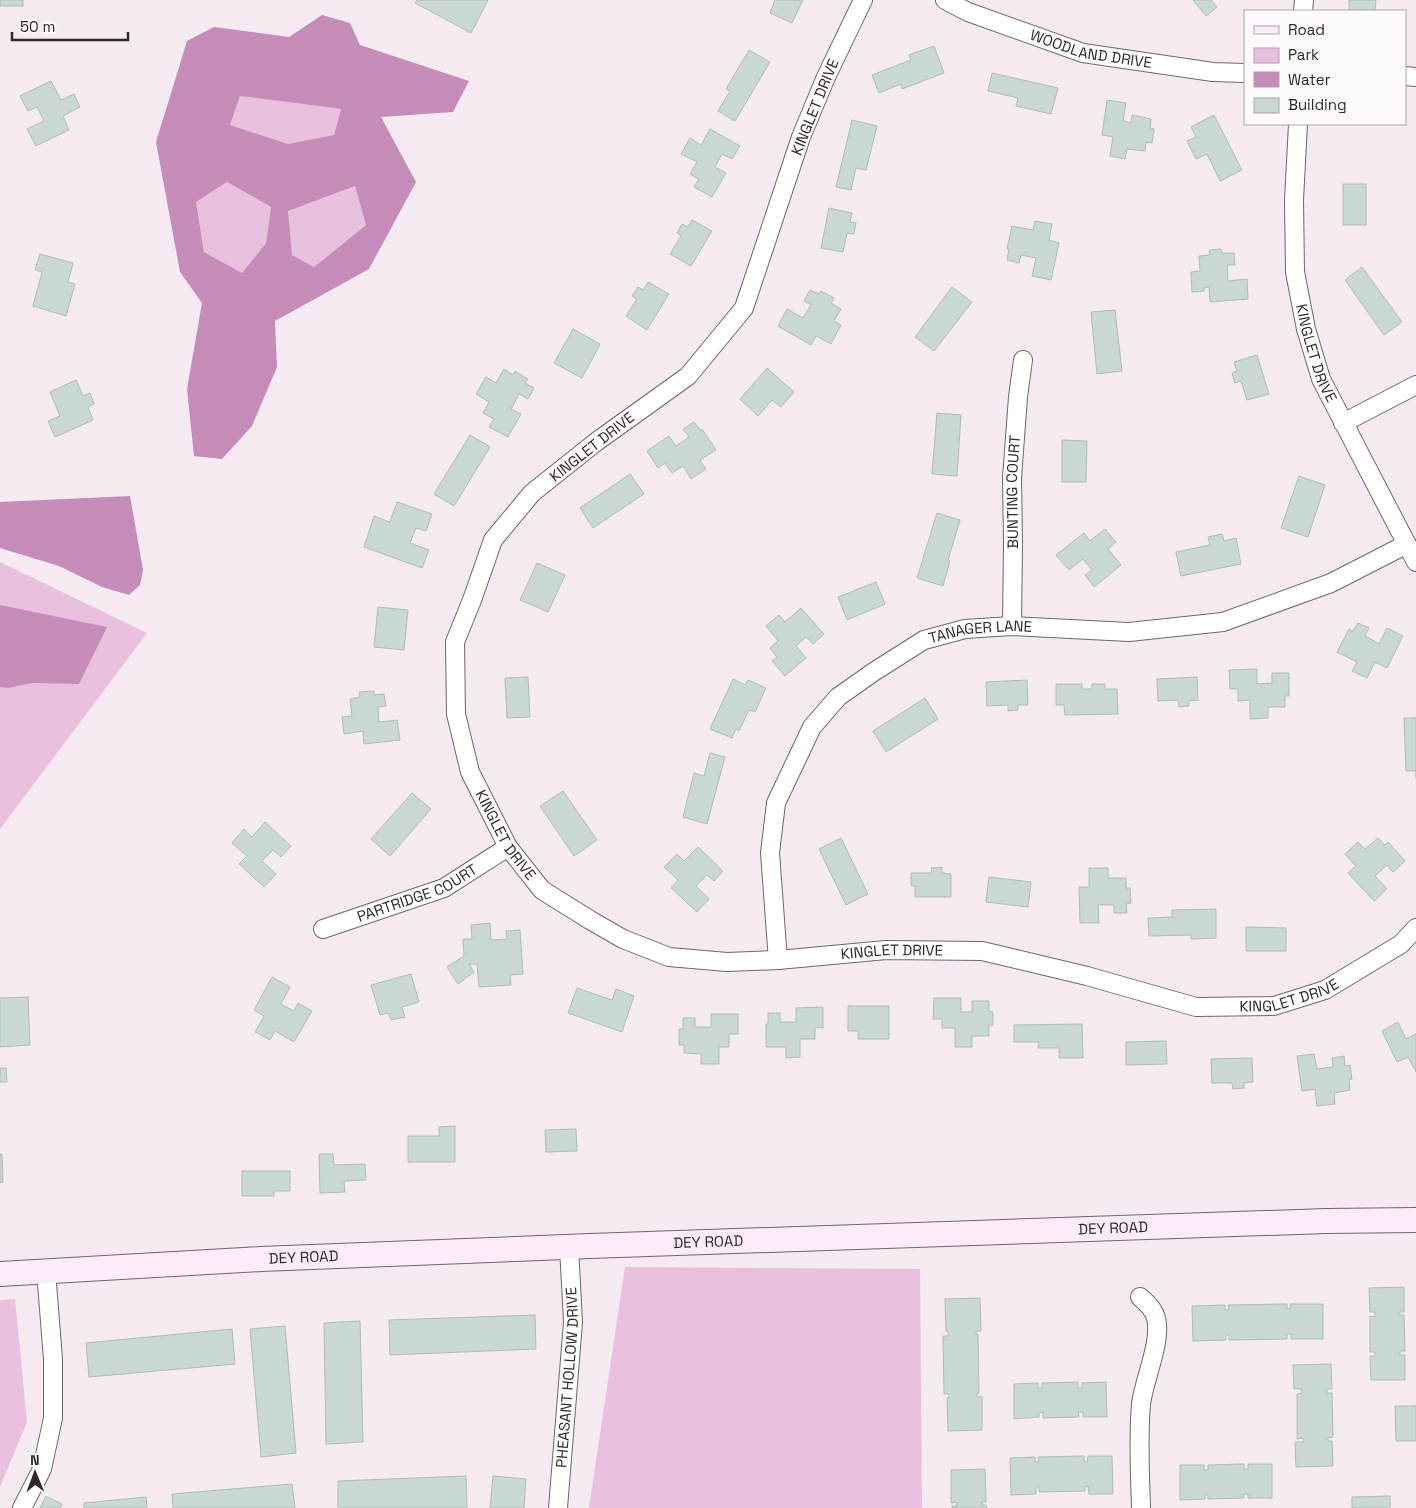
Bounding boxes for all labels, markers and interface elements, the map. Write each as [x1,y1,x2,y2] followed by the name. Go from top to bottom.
[12,10,129,42] scale bar
[1244,10,1406,125] legend
[20,17,55,36] text: 50 m
[1288,20,1325,39] text: Road
[1028,25,1153,72] street label: WOODLAND DRIVE
[1288,45,1319,64] text: Park
[787,56,843,158] street label: KINGLET DRIVE
[1288,70,1331,89] text: Water
[1288,95,1347,114] text: Building
[1292,302,1341,405] street label: KINGLET DRIVE
[545,408,638,486] street label: KINGLET DRIVE
[1002,434,1024,549] street label: BUNTING COURT
[926,616,1032,647] street label: TANAGER LANE
[472,786,540,884] street label: KINGLET DRIVE
[354,859,481,926] street label: PARTRIDGE COURT
[840,940,943,963] street label: KINGLET DRIVE
[1239,974,1342,1015] street label: KINGLET DRIVE
[1078,1217,1148,1238] street label: DEY ROAD
[673,1231,744,1252] street label: DEY ROAD
[268,1246,339,1268] street label: DEY ROAD
[551,1287,582,1468] street label: PHEASANT HOLLOW DRIVE
[10,1448,60,1498] north arrow
[30,1451,40,1469] text: N

